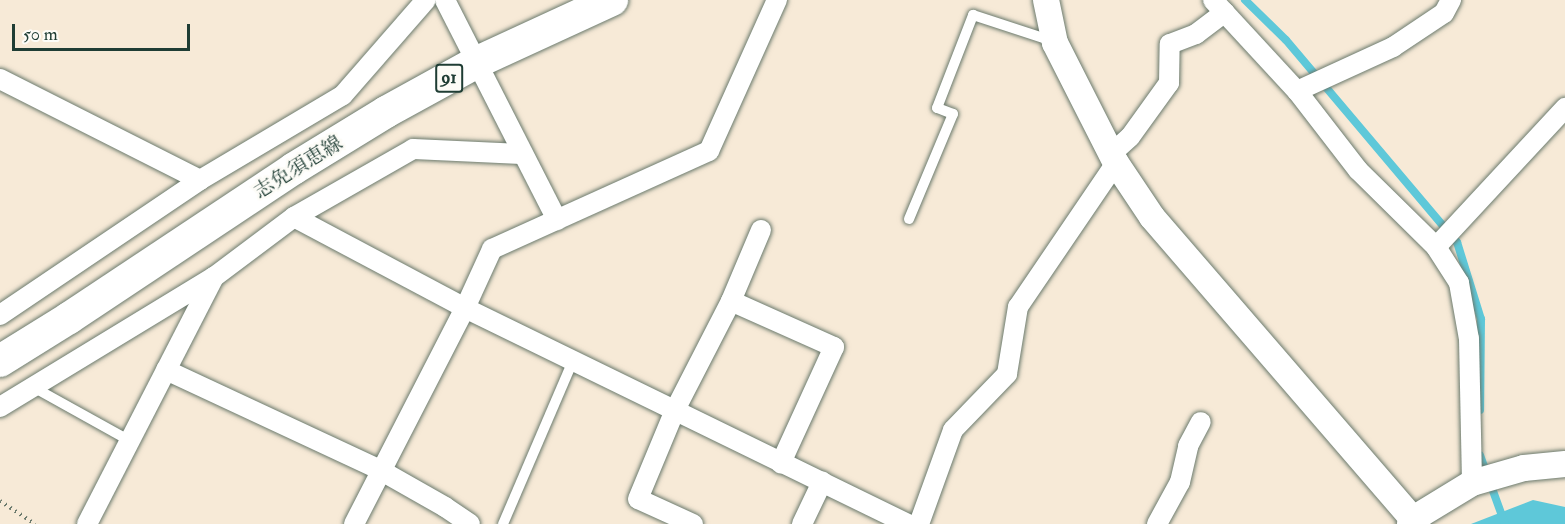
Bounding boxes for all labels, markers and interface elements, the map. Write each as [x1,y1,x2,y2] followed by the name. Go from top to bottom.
[15,12,194,50] scale bar
[23,23,58,46] text: 50 m
[434,63,464,93] road number: 91
[249,130,347,204] street label: 志免須恵線

